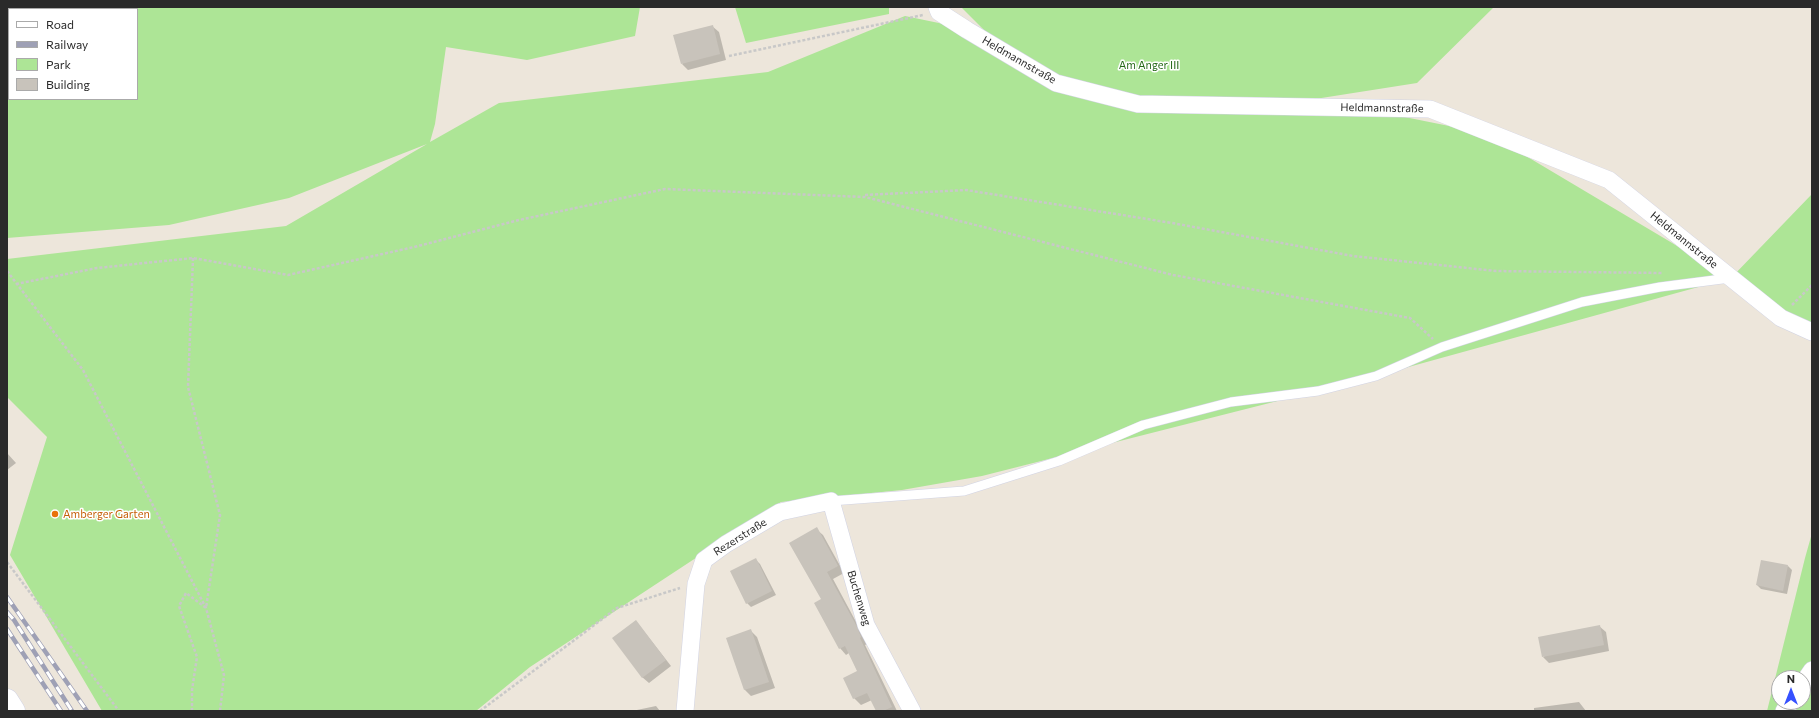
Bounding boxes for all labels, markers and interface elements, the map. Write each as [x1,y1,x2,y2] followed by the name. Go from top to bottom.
[8,8,138,100] legend
[46,17,74,31] text: Road
[980,33,1058,87] street label: Heldmannstraße
[46,37,88,51] text: Railway
[46,57,71,71] text: Park
[1119,58,1179,72] park label: Am Anger III
[46,77,90,91] text: Building
[1340,101,1424,115] street label: Heldmannstraße
[1648,209,1720,271] street label: Heldmannstraße
[63,507,150,521] place label: Amberger Garten
[50,509,60,519] marker: Amberger Garten
[711,515,769,559] street label: Rezerstraße
[844,569,874,627] street label: Buchenweg
[1771,670,1811,710] north arrow
[1787,672,1795,685] text: N

